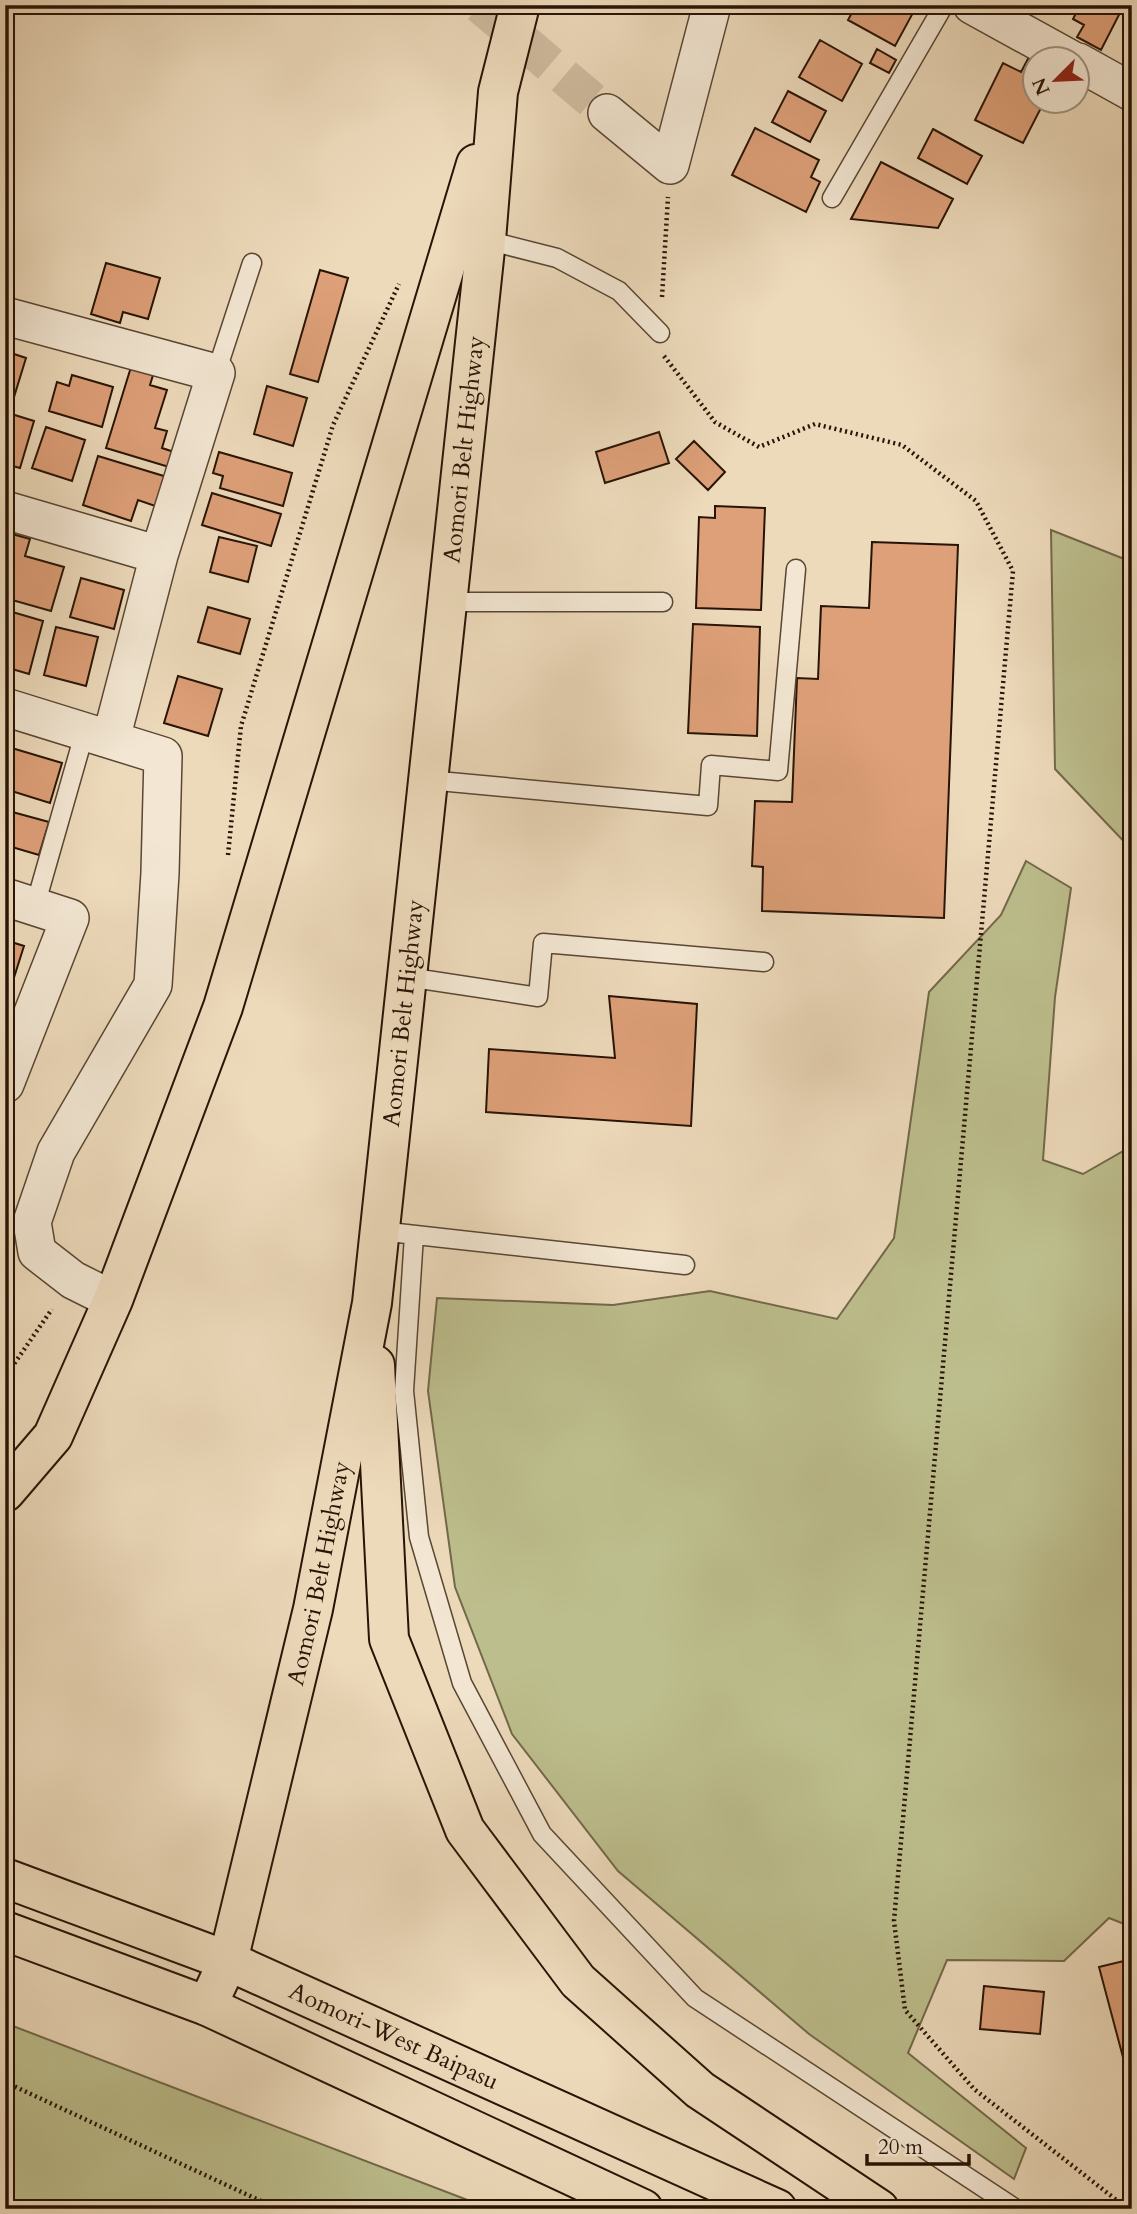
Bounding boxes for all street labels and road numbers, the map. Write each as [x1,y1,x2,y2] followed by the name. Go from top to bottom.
[435,334,493,565] street label: Aomori Belt Highway
[375,897,432,1128] street label: Aomori Belt Highway
[279,1458,358,1689] street label: Aomori Belt Highway
[284,1975,504,2098] street label: Aomori-West Baipasu

